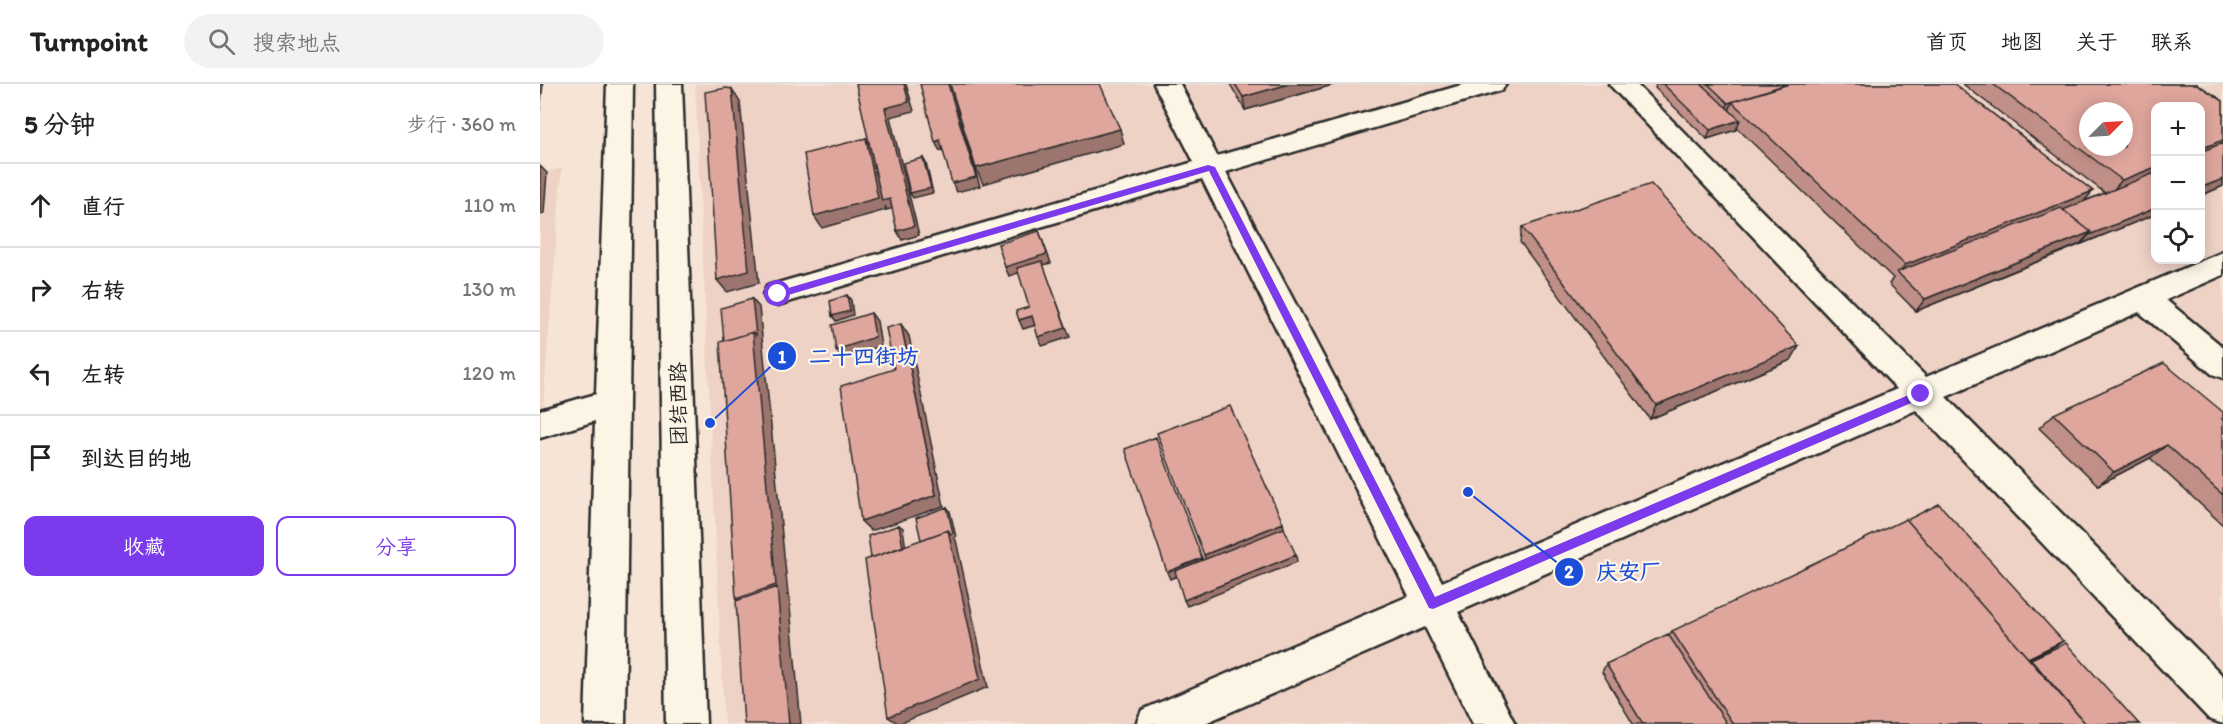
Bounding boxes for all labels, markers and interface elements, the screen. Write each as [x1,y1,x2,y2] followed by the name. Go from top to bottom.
[184,14,604,68] search box
[30,24,148,58] text: Turnpoint
[205,25,238,58] icon: search
[253,29,341,56] text: 搜索地点
[1926,29,1968,54] text: 首页
[2001,29,2043,54] text: 地图
[2076,29,2118,54] text: 关于
[2151,29,2193,54] text: 联系
[2079,102,2133,156] north arrow
[2151,102,2205,264] map controls
[2151,102,2205,156] button: +
[24,108,96,140] text: 5 分钟
[407,112,516,136] text: 步行 · 360 m
[2151,156,2205,210] button: −
[24,189,57,222] icon: ahead
[81,193,125,220] text: 直行
[464,193,516,217] text: 110 m
[2151,210,2205,264] button: locate
[24,273,57,306] icon: right
[81,277,125,304] text: 右转
[462,277,516,301] text: 130 m
[764,280,790,306] route start
[767,336,931,376] callout: 二十四街坊
[809,343,919,370] text: 二十四街坊
[778,346,787,368] text: 1
[24,357,57,390] icon: left
[81,361,125,388] text: 左转
[463,361,516,385] text: 120 m
[665,362,691,446] street label: 团结西路
[1907,380,1933,406] route end
[24,441,57,474] icon: arrive
[81,445,191,472] text: 到达目的地
[24,516,264,576] button: 收藏
[276,516,516,576] button: 分享
[1554,552,1674,592] callout: 庆安厂
[1596,558,1662,585] text: 庆安厂
[1564,561,1574,583] text: 2

